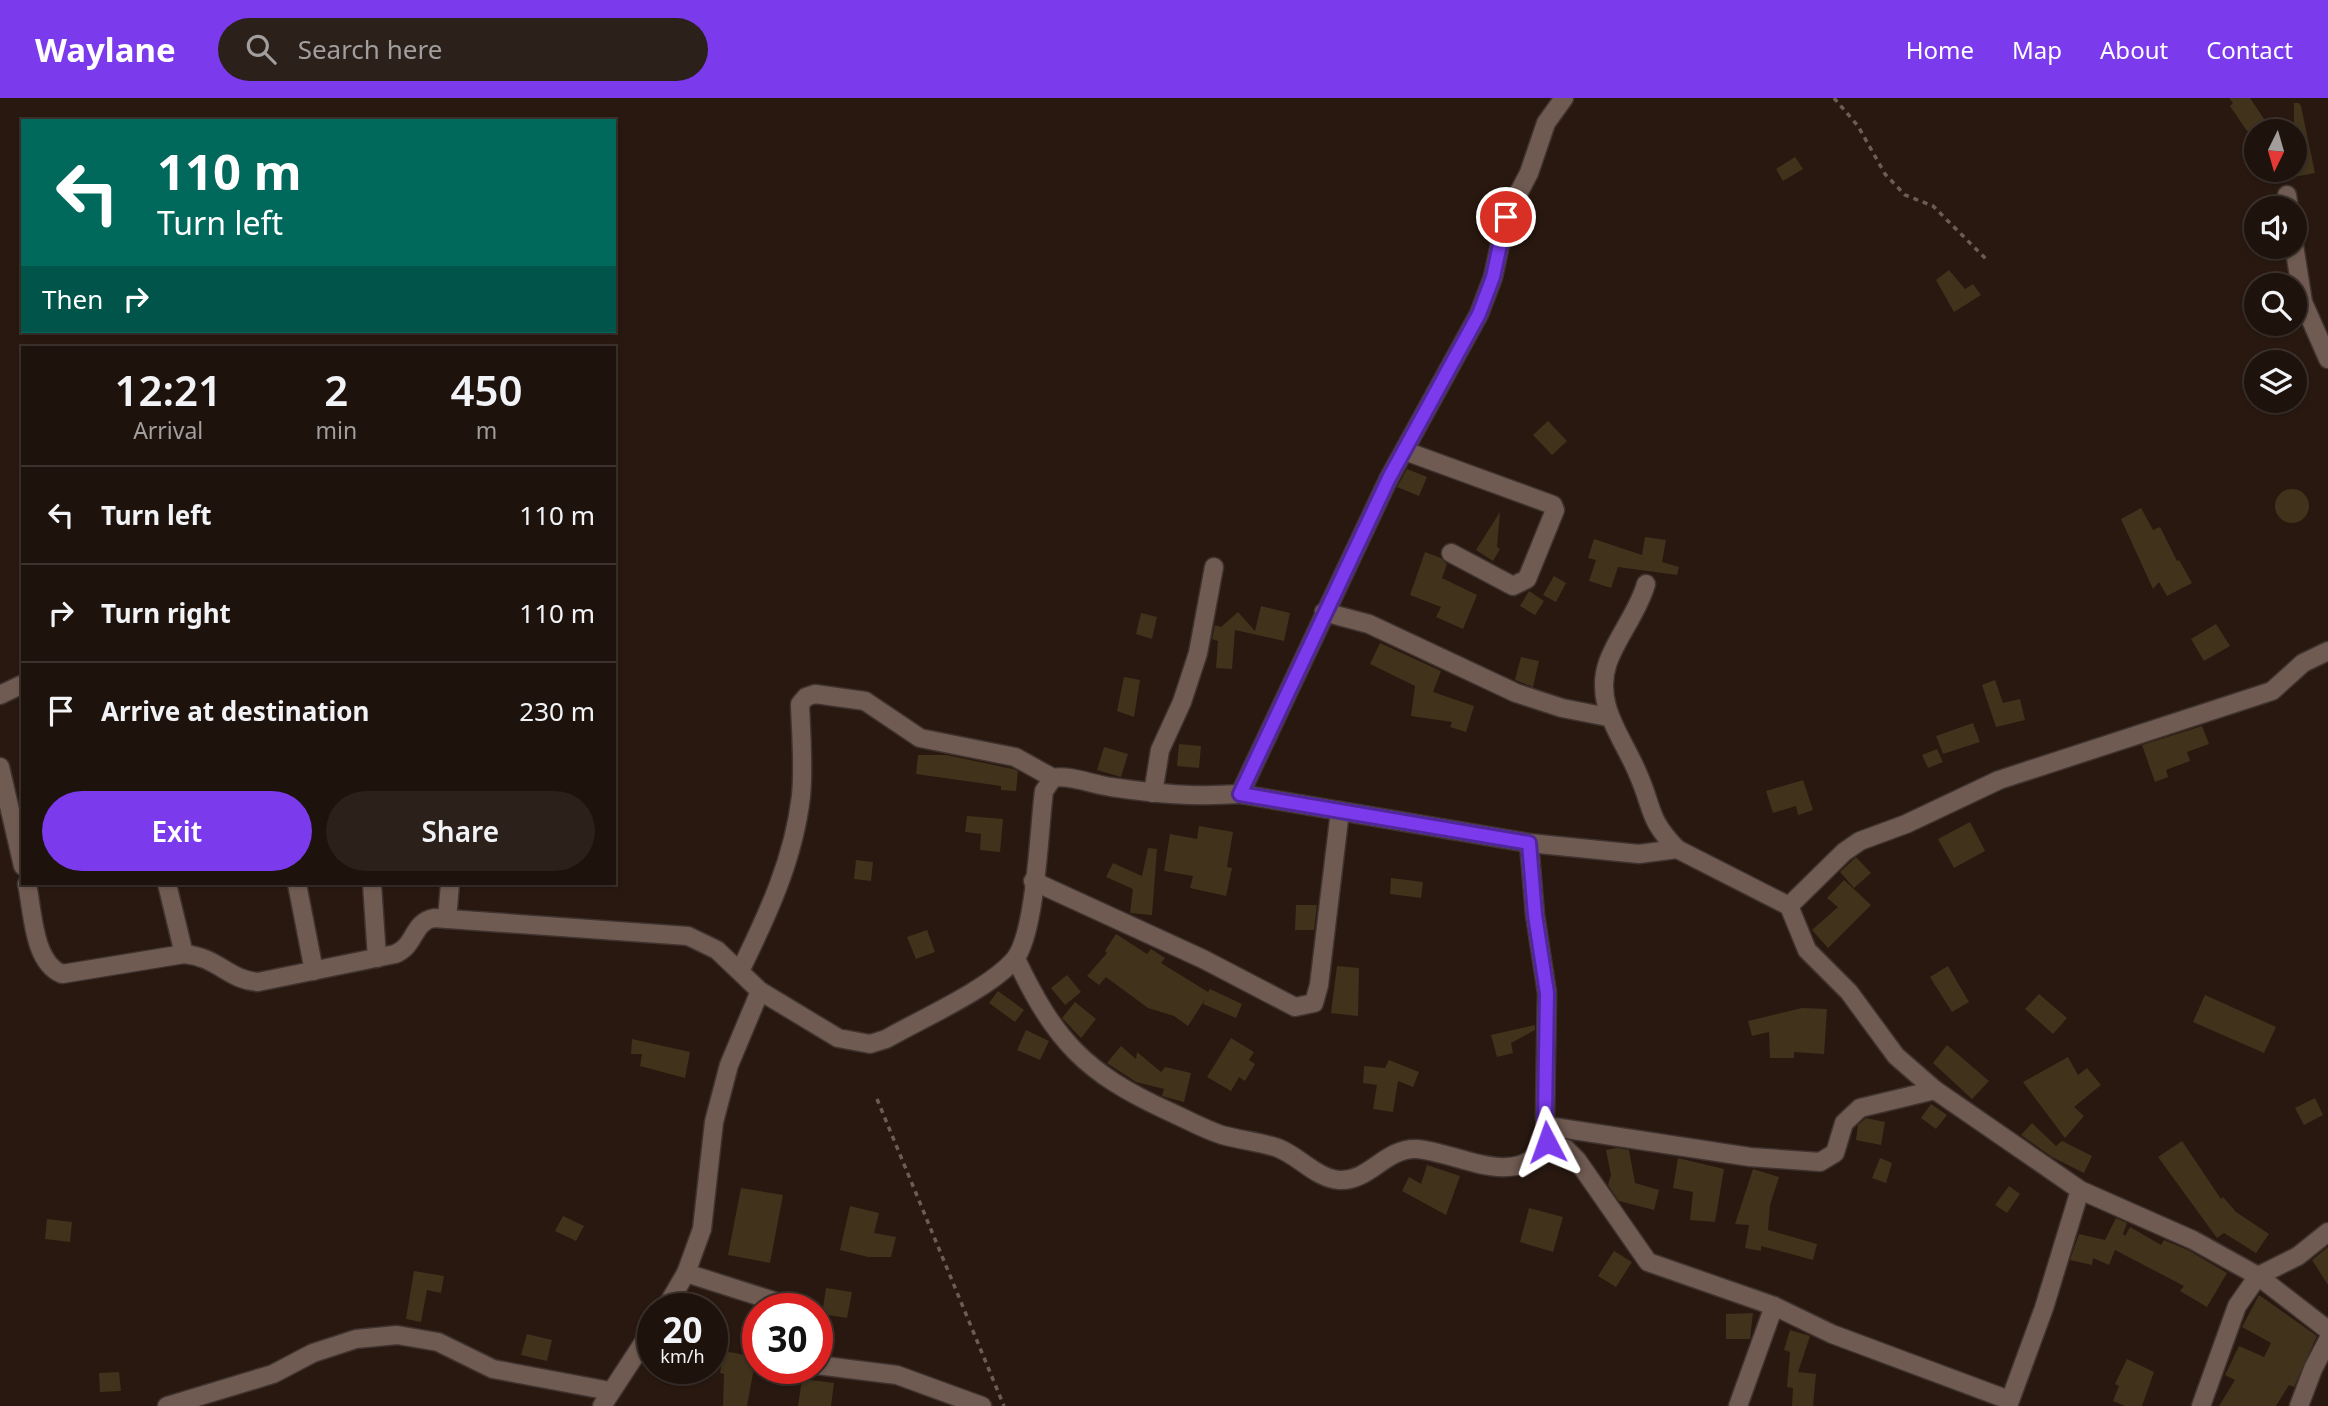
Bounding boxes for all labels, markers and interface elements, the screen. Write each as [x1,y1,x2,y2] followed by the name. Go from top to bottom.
[218,18,708,81] search box
[35,27,176,72] text: Waylane
[242,30,280,68] icon: search
[298,31,442,67] text: Search here
[1906,33,1974,66] text: Home
[2012,33,2062,66] text: Map
[2100,33,2168,66] text: About
[2206,33,2293,66] text: Contact
[2244,119,2306,182] north arrow
[2244,119,2307,413] map controls
[157,138,302,204] text: 110 m
[42,147,133,238] icon: left
[1476,187,1536,247] pin
[2244,196,2307,259] button: sound
[1487,198,1525,236] icon: arrive
[157,201,283,244] text: Turn left
[2244,273,2307,336] button: search
[117,280,155,318] icon: right
[42,281,103,317] text: Then
[2244,350,2307,413] button: layers
[114,361,222,418] text: 12:21
[324,361,348,418] text: 2
[451,361,523,418] text: 450
[133,414,203,446] text: Arrival
[315,414,357,446] text: min
[476,414,497,446] text: m
[42,496,80,534] icon: left
[101,497,212,533] text: Turn left
[519,497,595,533] text: 110 m
[42,594,80,632] icon: right
[101,595,231,631] text: Turn right
[519,595,595,631] text: 110 m
[42,692,80,730] icon: arrive
[101,693,370,729] text: Arrive at destination
[519,693,595,729] text: 230 m
[42,791,312,871] button: Exit
[326,791,595,871] button: Share
[1510,1105,1584,1179] position arrow
[742,1293,833,1384] speed limit sign: 30
[662,1306,703,1353] text: 20
[660,1344,705,1368] text: km/h

